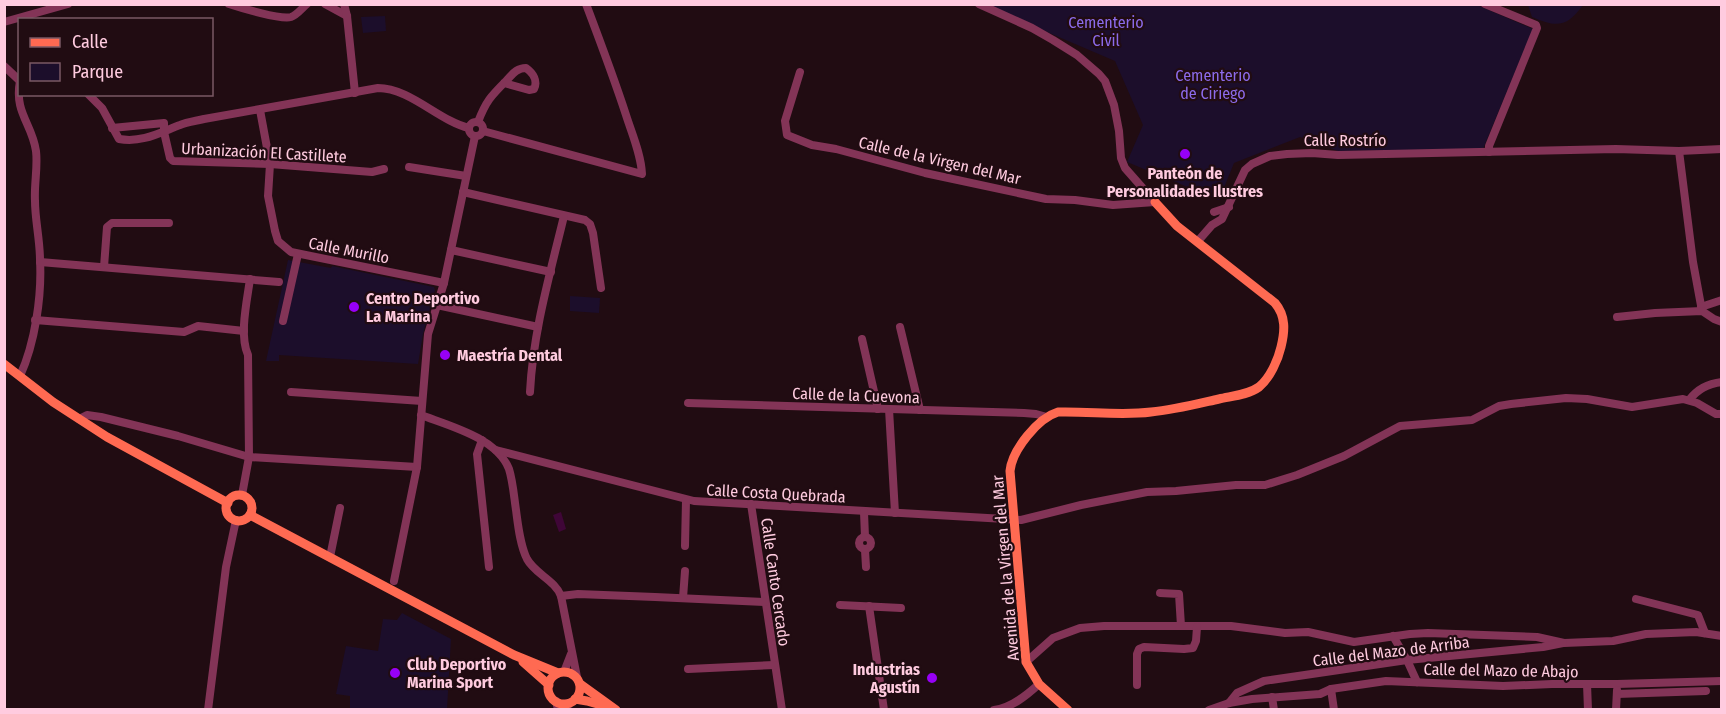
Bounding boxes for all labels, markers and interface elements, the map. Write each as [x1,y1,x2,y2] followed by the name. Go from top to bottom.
[1068,13,1144,50] park label: Cementerio Civil
[18,18,213,96] legend
[72,31,108,53] text: Calle
[72,61,123,83] text: Parque
[1175,66,1251,103] park label: Cementerio de Ciriego
[1304,131,1386,150] street label: Calle Rostrío
[857,133,1023,188] street label: Calle de la Virgen del Mar
[181,139,347,166] street label: Urbanización El Castillete
[1178,147,1192,161] marker: Panteón de Personalidades Ilustres
[1107,164,1263,201] place label: Panteón de Personalidades Ilustres
[307,233,391,268] street label: Calle Murillo
[366,289,480,326] place label: Centro Deportivo La Marina
[347,300,361,314] marker: Centro Deportivo La Marina
[457,346,563,365] place label: Maestría Dental
[438,348,452,362] marker: Maestría Dental
[792,384,920,407] street label: Calle de la Cuevona
[988,474,1023,662] street label: Avenida de la Virgen del Mar
[706,480,846,507] street label: Calle Costa Quebrada
[757,517,794,647] street label: Calle Canto Cercado
[1312,632,1471,671] street label: Calle del Mazo de Arriba
[407,655,507,692] place label: Club Deportivo Marina Sport
[853,660,920,697] place label: Industrias Agustín
[1423,660,1579,681] street label: Calle del Mazo de Abajo
[388,666,402,680] marker: Club Deportivo Marina Sport
[925,671,939,685] marker: Industrias Agustín

